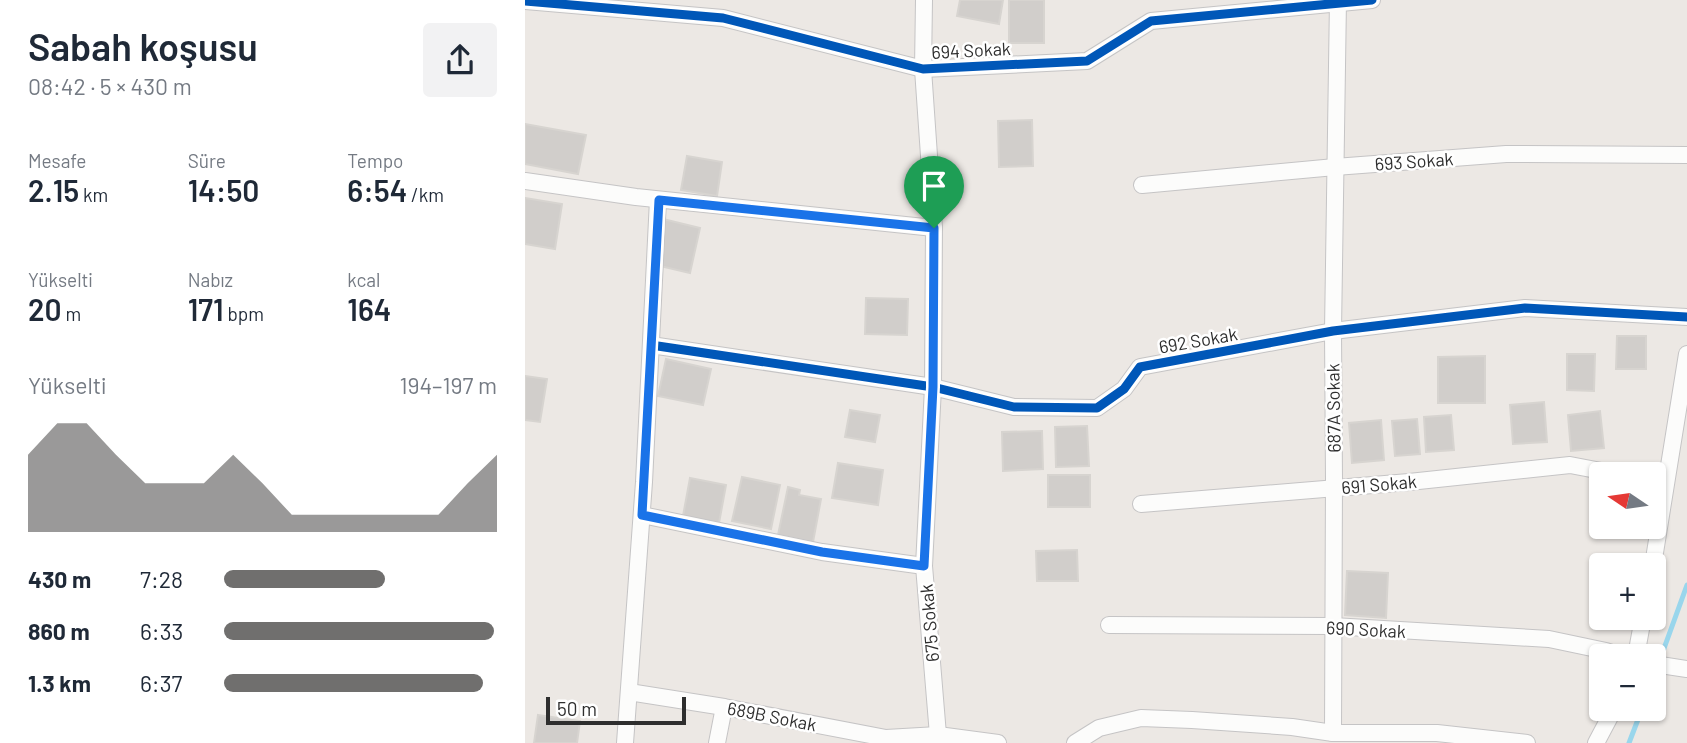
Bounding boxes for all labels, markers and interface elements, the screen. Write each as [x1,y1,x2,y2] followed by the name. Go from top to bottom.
[28,23,258,69] text: Sabah koşusu
[423,23,497,97] button: share
[931,37,1011,63] street label: 694 Sokak
[28,72,192,100] text: 08:42 · 5 × 430 m
[1374,147,1454,175] street label: 693 Sokak
[28,149,86,172] text: Mesafe
[188,149,226,172] text: Süre
[347,149,403,172] text: Tempo
[904,156,964,228] pin
[915,167,953,205] icon: arrive
[28,172,79,208] text: 2.15
[188,172,259,208] text: 14:50
[347,172,407,208] text: 6:54
[79,183,108,206] text: km
[407,183,444,206] text: /km
[28,268,93,291] text: Yükselti
[188,268,233,291] text: Nabız
[347,268,380,291] text: kcal
[28,291,62,327] text: 20
[188,291,224,327] text: 171
[347,291,391,327] text: 164
[62,302,81,325] text: m
[224,302,264,325] text: bpm
[1157,322,1239,358] street label: 692 Sokak
[1321,363,1345,453] street label: 687A Sokak
[28,371,106,399] text: Yükselti
[399,371,497,399] text: 194–197 m
[1589,462,1666,539] north arrow
[1589,462,1666,721] map controls
[1340,470,1418,498] street label: 691 Sokak
[1589,553,1666,630] button: +
[28,565,91,593] text: 430 m
[140,565,183,593] text: 7:28
[915,583,943,663] street label: 675 Sokak
[1326,616,1406,642] street label: 690 Sokak
[28,617,90,645] text: 860 m
[140,617,183,645] text: 6:33
[1589,644,1666,721] button: −
[28,669,91,697] text: 1.3 km
[140,669,182,697] text: 6:37
[546,694,686,726] scale bar
[557,697,597,720] text: 50 m
[726,697,818,735] street label: 689B Sokak

